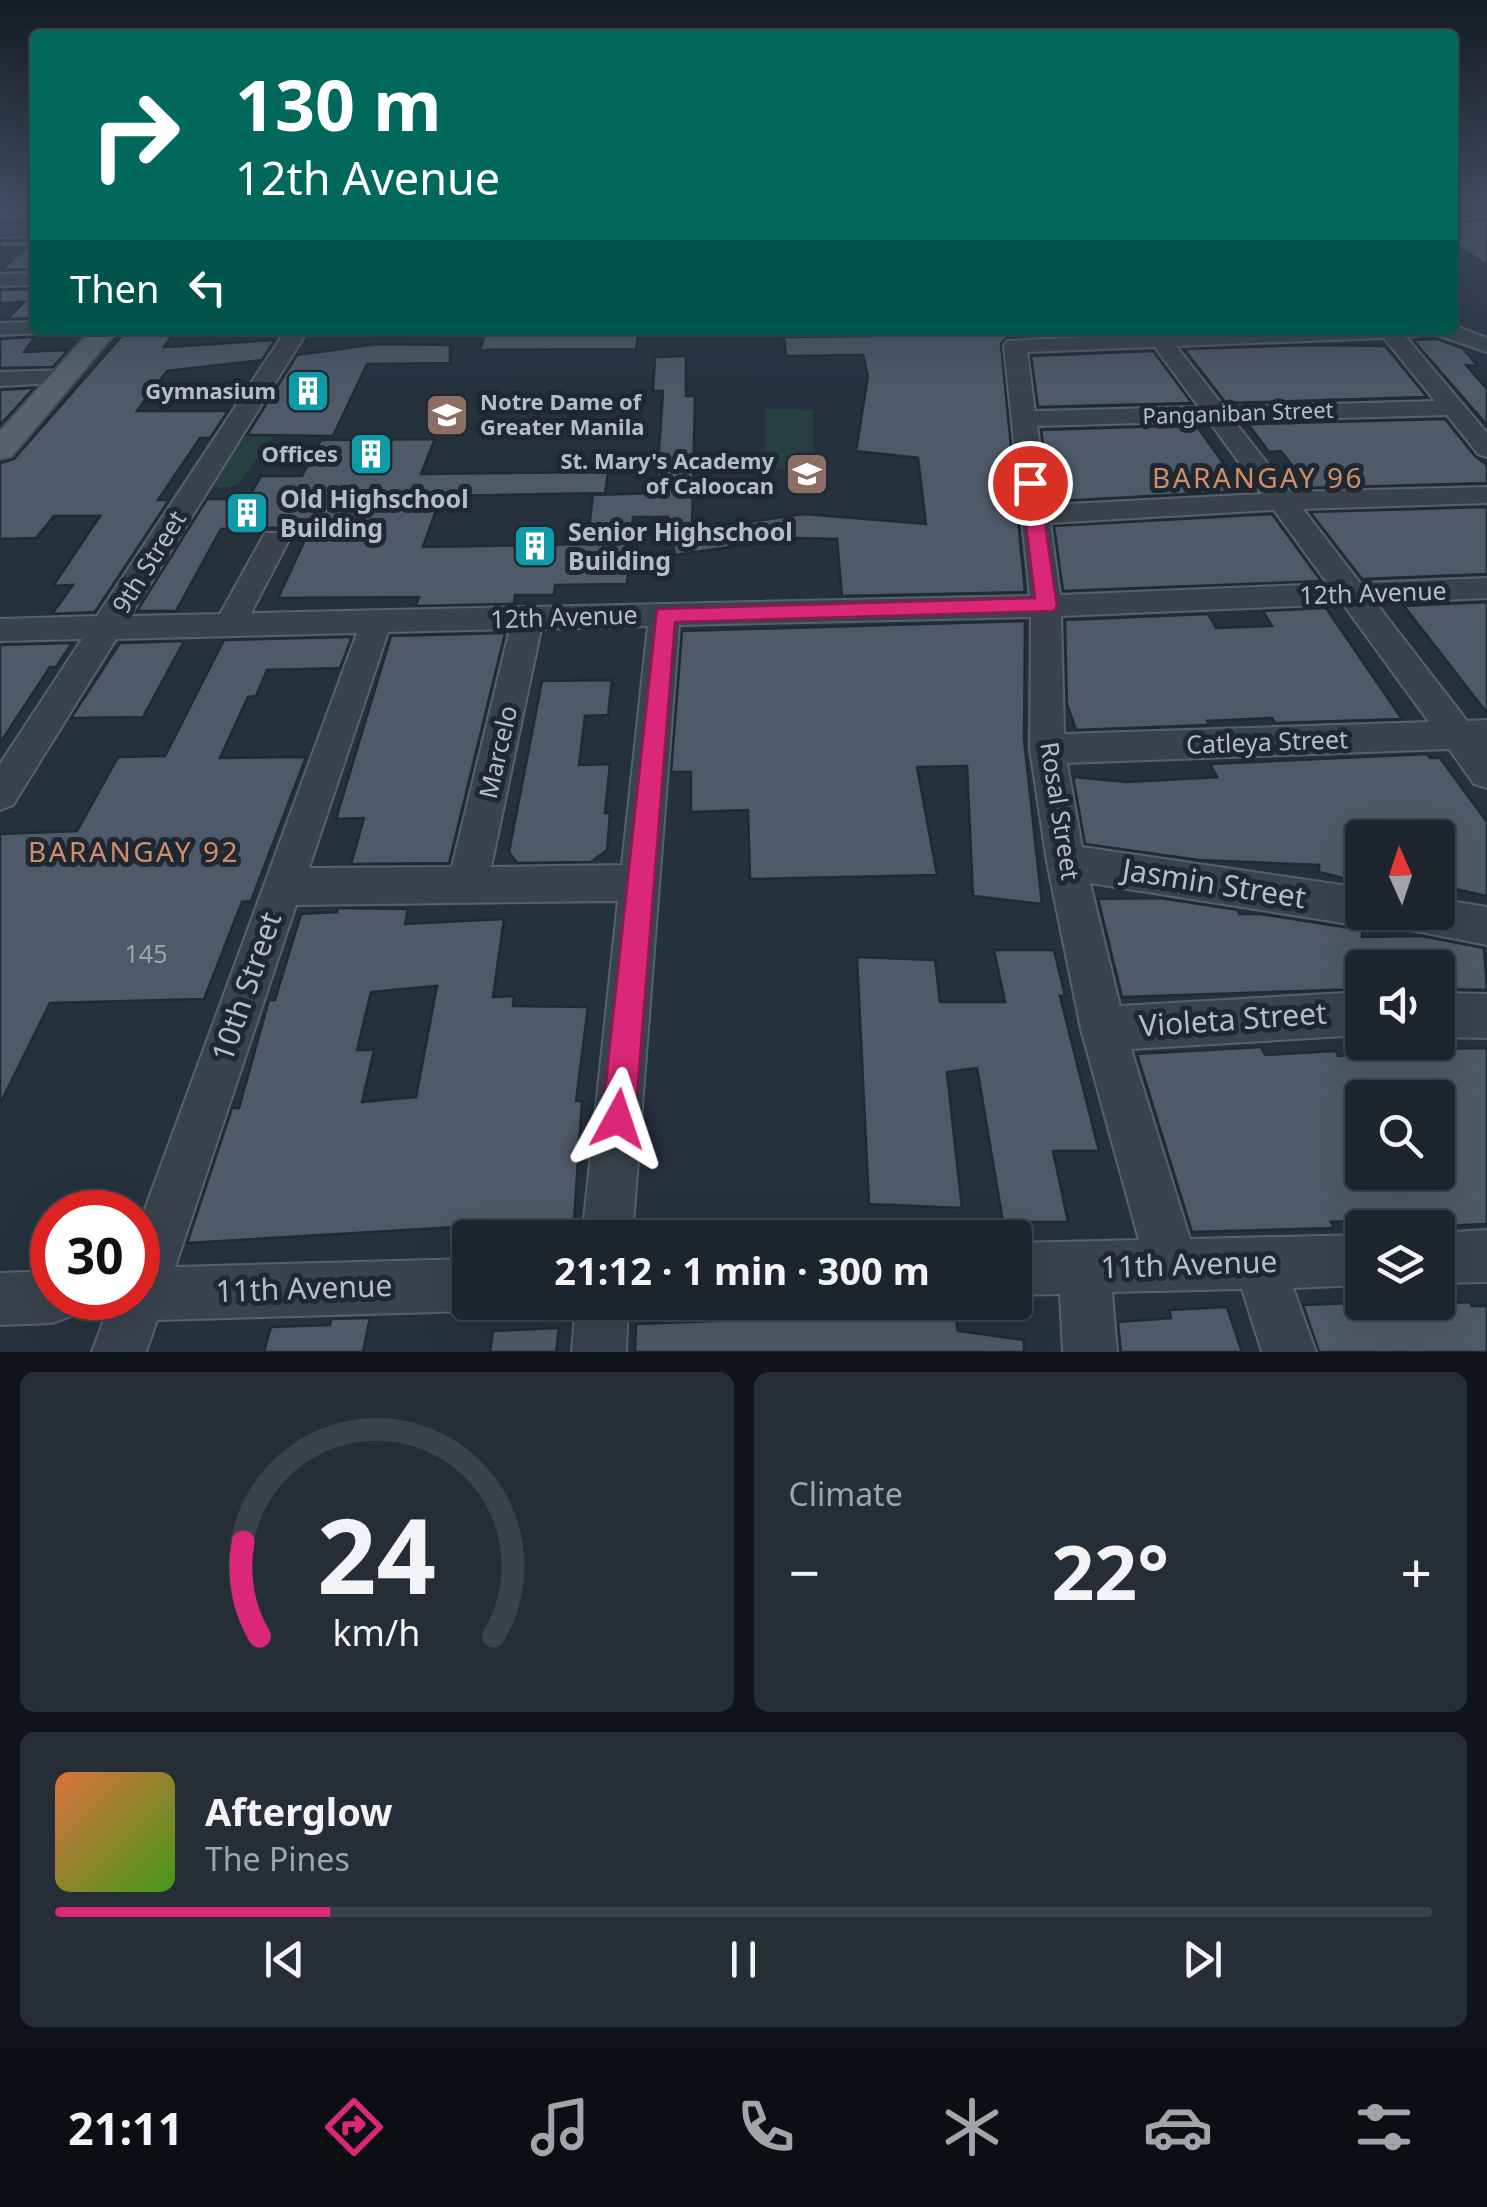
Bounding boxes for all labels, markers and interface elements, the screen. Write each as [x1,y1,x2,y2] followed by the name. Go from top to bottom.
[235,56,442,152] text: 130 m
[70,70,200,200] icon: right
[235,147,500,208] text: 12th Avenue
[180,260,235,315] icon: left
[70,262,160,314] text: Then
[285,368,331,414] building icon: Gymnasium
[145,375,276,405] place label: Gymnasium
[480,386,644,441] place label: Notre Dame of Greater Manila
[424,392,470,438] school or university icon: Notre Dame of Greater Manila
[1142,394,1334,430] street label: Panganiban Street
[348,431,394,477] building icon: Offices
[262,438,338,468] place label: Offices
[988,441,1073,526] pin
[560,445,774,500] place label: St. Mary's Academy of Caloocan
[784,451,830,497] school or university icon: St. Mary's Academy of Caloocan
[1003,456,1058,511] icon: arrive
[1152,458,1364,496] district label: BARANGAY 96
[280,481,469,544] place label: Old Highschool Building
[224,490,270,536] building icon: Old Highschool Building
[103,504,193,619] street label: 9th Street
[568,514,793,577] place label: Senior Highschool Building
[512,523,558,569] building icon: Senior Highschool Building
[1299,572,1447,612] street label: 12th Avenue
[490,596,638,636] street label: 12th Avenue
[470,702,524,801] street label: Marcelo
[1185,721,1349,761] street label: Catleya Street
[1033,739,1089,882] street label: Rosal Street
[1345,820,1455,930] north arrow
[1345,820,1455,1320] map controls
[28,832,240,870] district label: BARANGAY 92
[1117,847,1309,917] street label: Jasmin Street
[201,906,290,1067] street label: 10th Street
[125,936,167,970] house number: 145
[1345,950,1455,1060] button: sound
[1138,991,1328,1046] street label: Violeta Street
[566,1067,670,1171] position arrow
[1345,1080,1455,1190] button: search
[30,1190,160,1320] speed limit sign: 30
[1345,1210,1455,1320] button: layers
[1100,1240,1278,1287] street label: 11th Avenue
[554,1244,930,1296] text: 21:12 · 1 min · 300 m
[215,1264,393,1311] street label: 11th Avenue
[789,1472,903,1515] text: Climate
[317,1483,436,1624] text: 24
[1051,1520,1169,1622] text: 22°
[789,1534,820,1609] text: −
[1401,1534,1432,1609] text: +
[333,1608,421,1656] text: km/h
[205,1785,393,1837] text: Afterglow
[205,1837,350,1880] text: The Pines
[257,1932,312,1987] icon: previous
[716,1932,771,1987] icon: pause
[1175,1932,1230,1987] icon: next
[319,2092,389,2162] icon: directions
[525,2092,595,2162] icon: music
[731,2092,801,2162] icon: phone
[937,2092,1007,2162] icon: climate
[1143,2092,1213,2162] icon: car
[1349,2092,1419,2162] icon: filters
[68,2097,184,2158] text: 21:11

